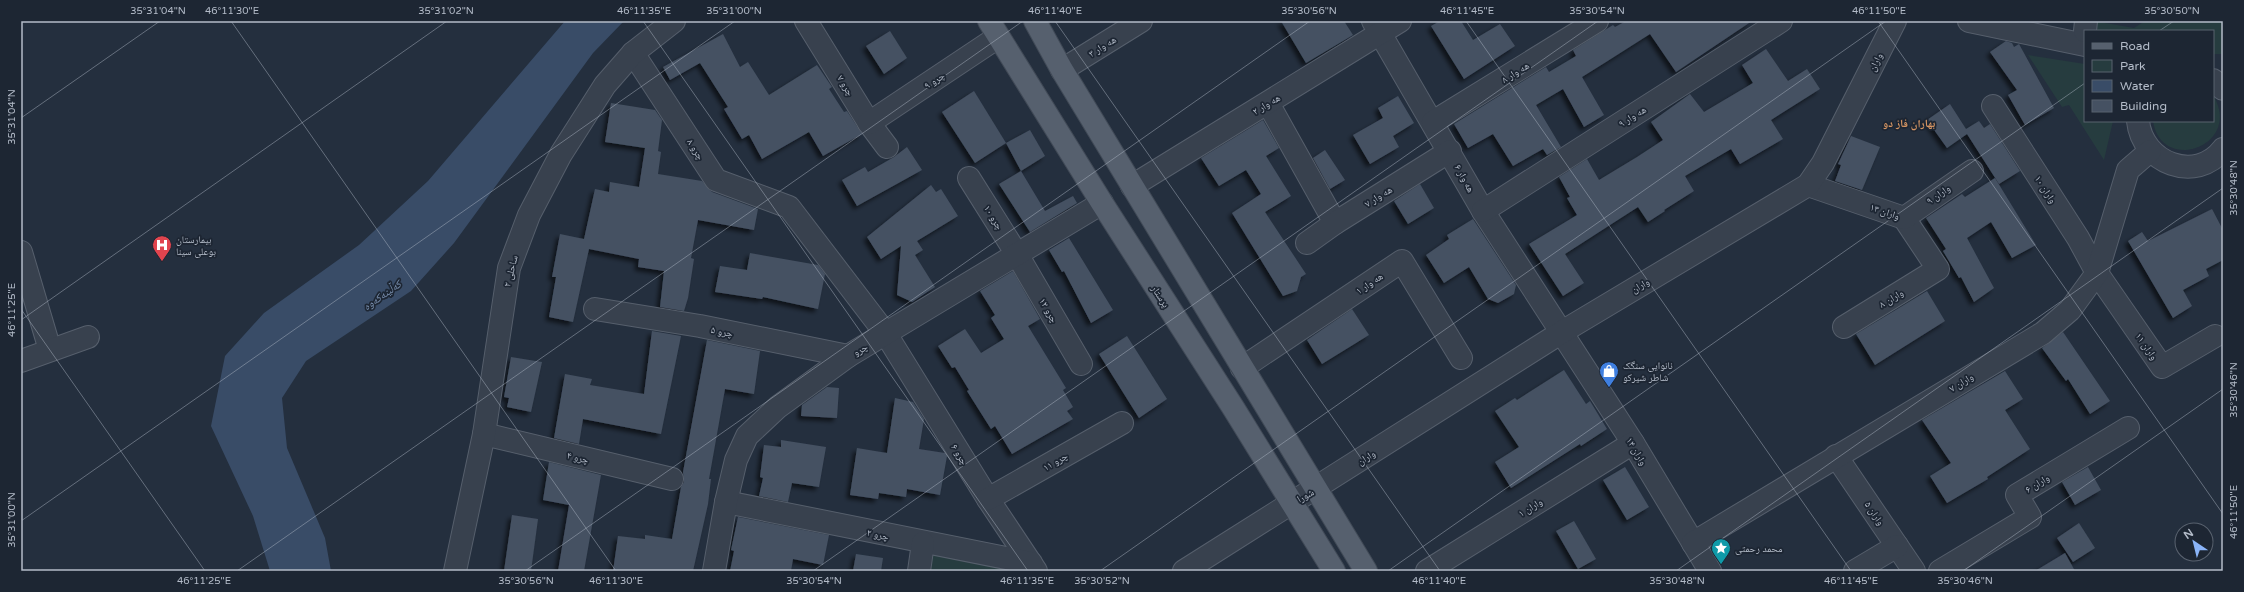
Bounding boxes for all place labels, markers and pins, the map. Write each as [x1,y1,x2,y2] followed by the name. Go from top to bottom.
[151,234,173,262] hospital icon: بیمارستان بوعلی سینا
[176,234,216,258] place label: بیمارستان بوعلی سینا
[1598,360,1620,388] shop icon: نانوایی سنگک شاطر شیرکو
[1623,360,1673,384] place label: نانوایی سنگک شاطر شیرکو
[1710,537,1732,565] place icon: محمد رحمتی
[1735,543,1783,555] place label: محمد رحمتی

